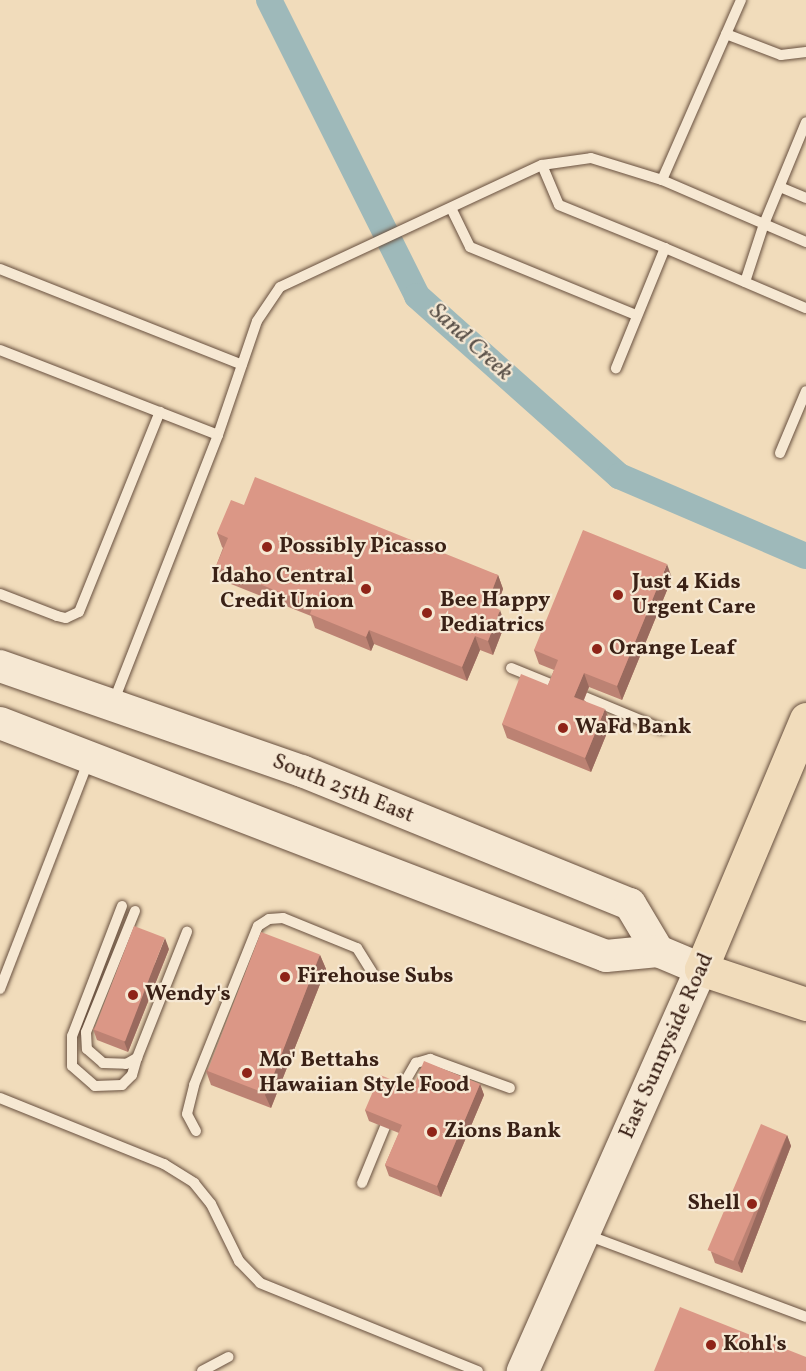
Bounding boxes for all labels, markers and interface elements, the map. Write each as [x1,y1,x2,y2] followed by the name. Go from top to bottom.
[422,298,518,388] water label: Sand Creek
[279,534,447,560] place label: Possibly Picasso
[260,540,274,554] marker: Possibly Picasso
[211,563,354,614] place label: Idaho Central Credit Union
[632,569,756,620] place label: Just 4 Kids Urgent Care
[359,582,373,596] marker: Idaho Central Credit Union
[609,586,627,604] marker: Just 4 Kids Urgent Care
[440,587,550,638] place label: Bee Happy Pediatrics
[418,604,436,622] marker: Bee Happy Pediatrics
[609,636,735,662] place label: Orange Leaf
[590,642,604,656] marker: Orange Leaf
[575,715,691,741] place label: WaFd Bank
[556,721,570,735] marker: WaFd Bank
[268,749,418,829] street label: South 25th East
[614,949,720,1143] street label: East Sunnyside Road
[297,964,454,990] place label: Firehouse Subs
[278,970,292,984] marker: Firehouse Subs
[145,982,231,1008] place label: Wendy's
[126,988,140,1002] marker: Wendy's
[259,1047,469,1098] place label: Mo' Bettahs Hawaiian Style Food
[240,1066,254,1080] marker: Mo' Bettahs Hawaiian Style Food
[444,1119,561,1145] place label: Zions Bank
[425,1125,439,1139] marker: Zions Bank
[688,1191,740,1217] place label: Shell
[745,1197,759,1211] marker: Shell
[723,1332,787,1358] place label: Kohl's
[704,1338,718,1352] marker: Kohl's

